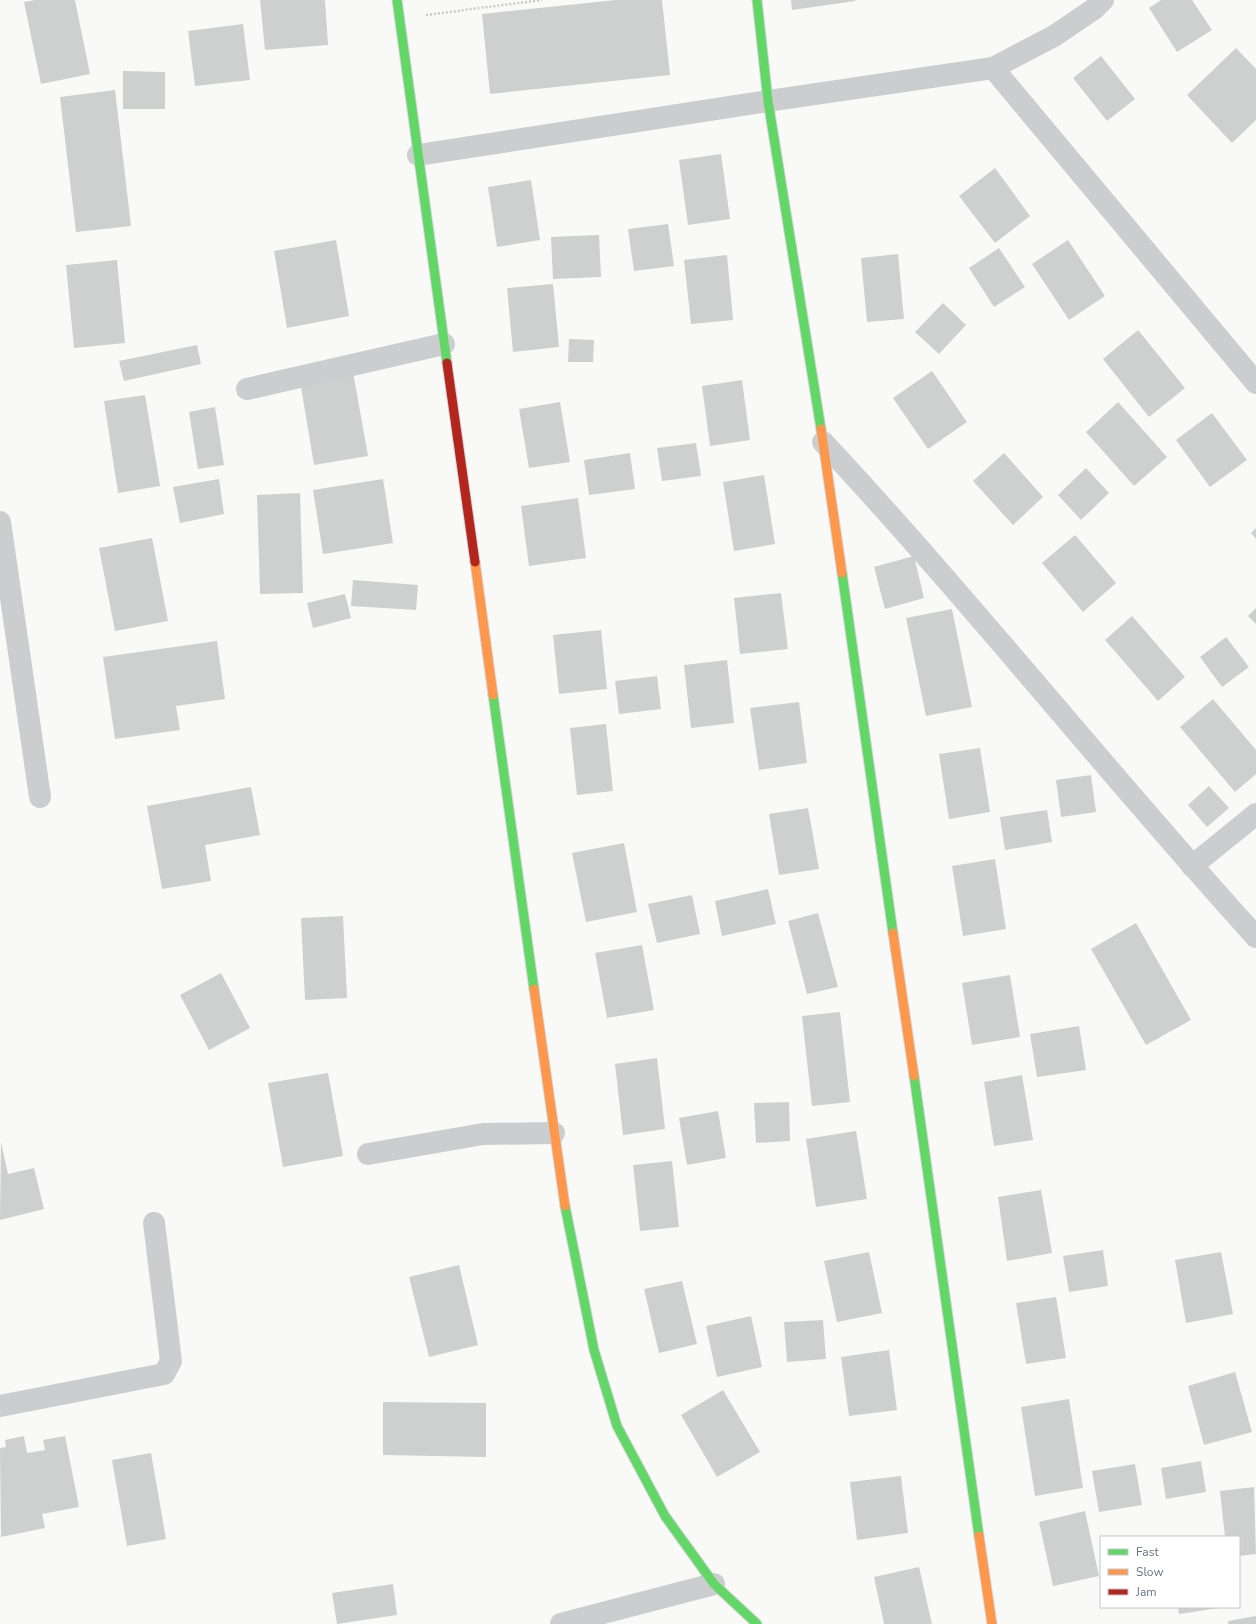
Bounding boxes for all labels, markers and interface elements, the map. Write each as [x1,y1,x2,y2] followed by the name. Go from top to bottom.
[1100,1536,1240,1608] legend
[1136,1544,1159,1560] text: Fast
[1136,1564,1164,1580] text: Slow
[1135,1584,1157,1600] text: Jam

